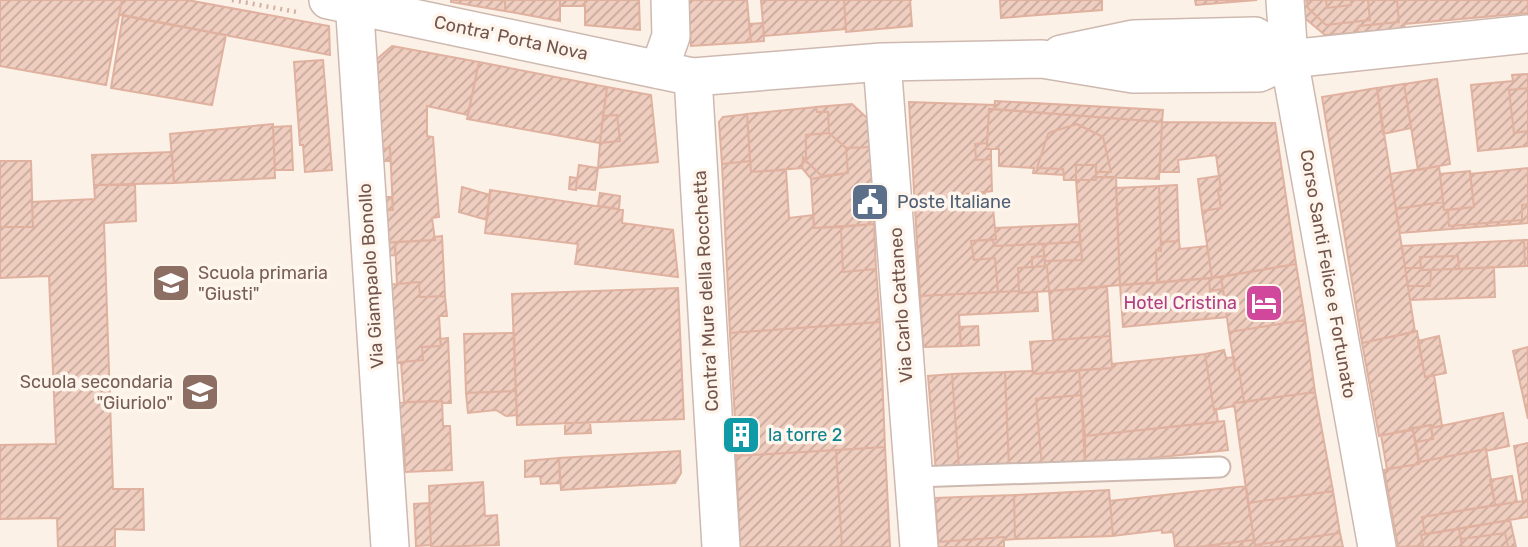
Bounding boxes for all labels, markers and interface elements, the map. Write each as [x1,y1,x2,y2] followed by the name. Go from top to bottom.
[432,11,590,65] street label: Contra' Porta Nova
[1295,148,1361,400] street label: Corso Santi Felice e Fortunato
[689,170,723,412] street label: Contra' Mure della Rocchetta
[849,181,891,223] public building icon: Poste Italiane
[354,183,388,369] street label: Via Giampaolo Bonollo
[897,191,1011,213] place label: Poste Italiane
[885,227,917,383] street label: Via Carlo Cattaneo
[150,262,192,304] school or university icon: Scuola primaria "Giusti"
[198,262,328,305] place label: Scuola primaria "Giusti"
[1243,282,1285,324] hotel icon: Hotel Cristina
[1123,292,1237,314] place label: Hotel Cristina
[20,371,173,414] place label: Scuola secondaria "Giuriolo"
[179,371,221,413] school or university icon: Scuola secondaria "Giuriolo"
[720,414,762,456] building icon: la torre 2
[768,424,842,446] place label: la torre 2

